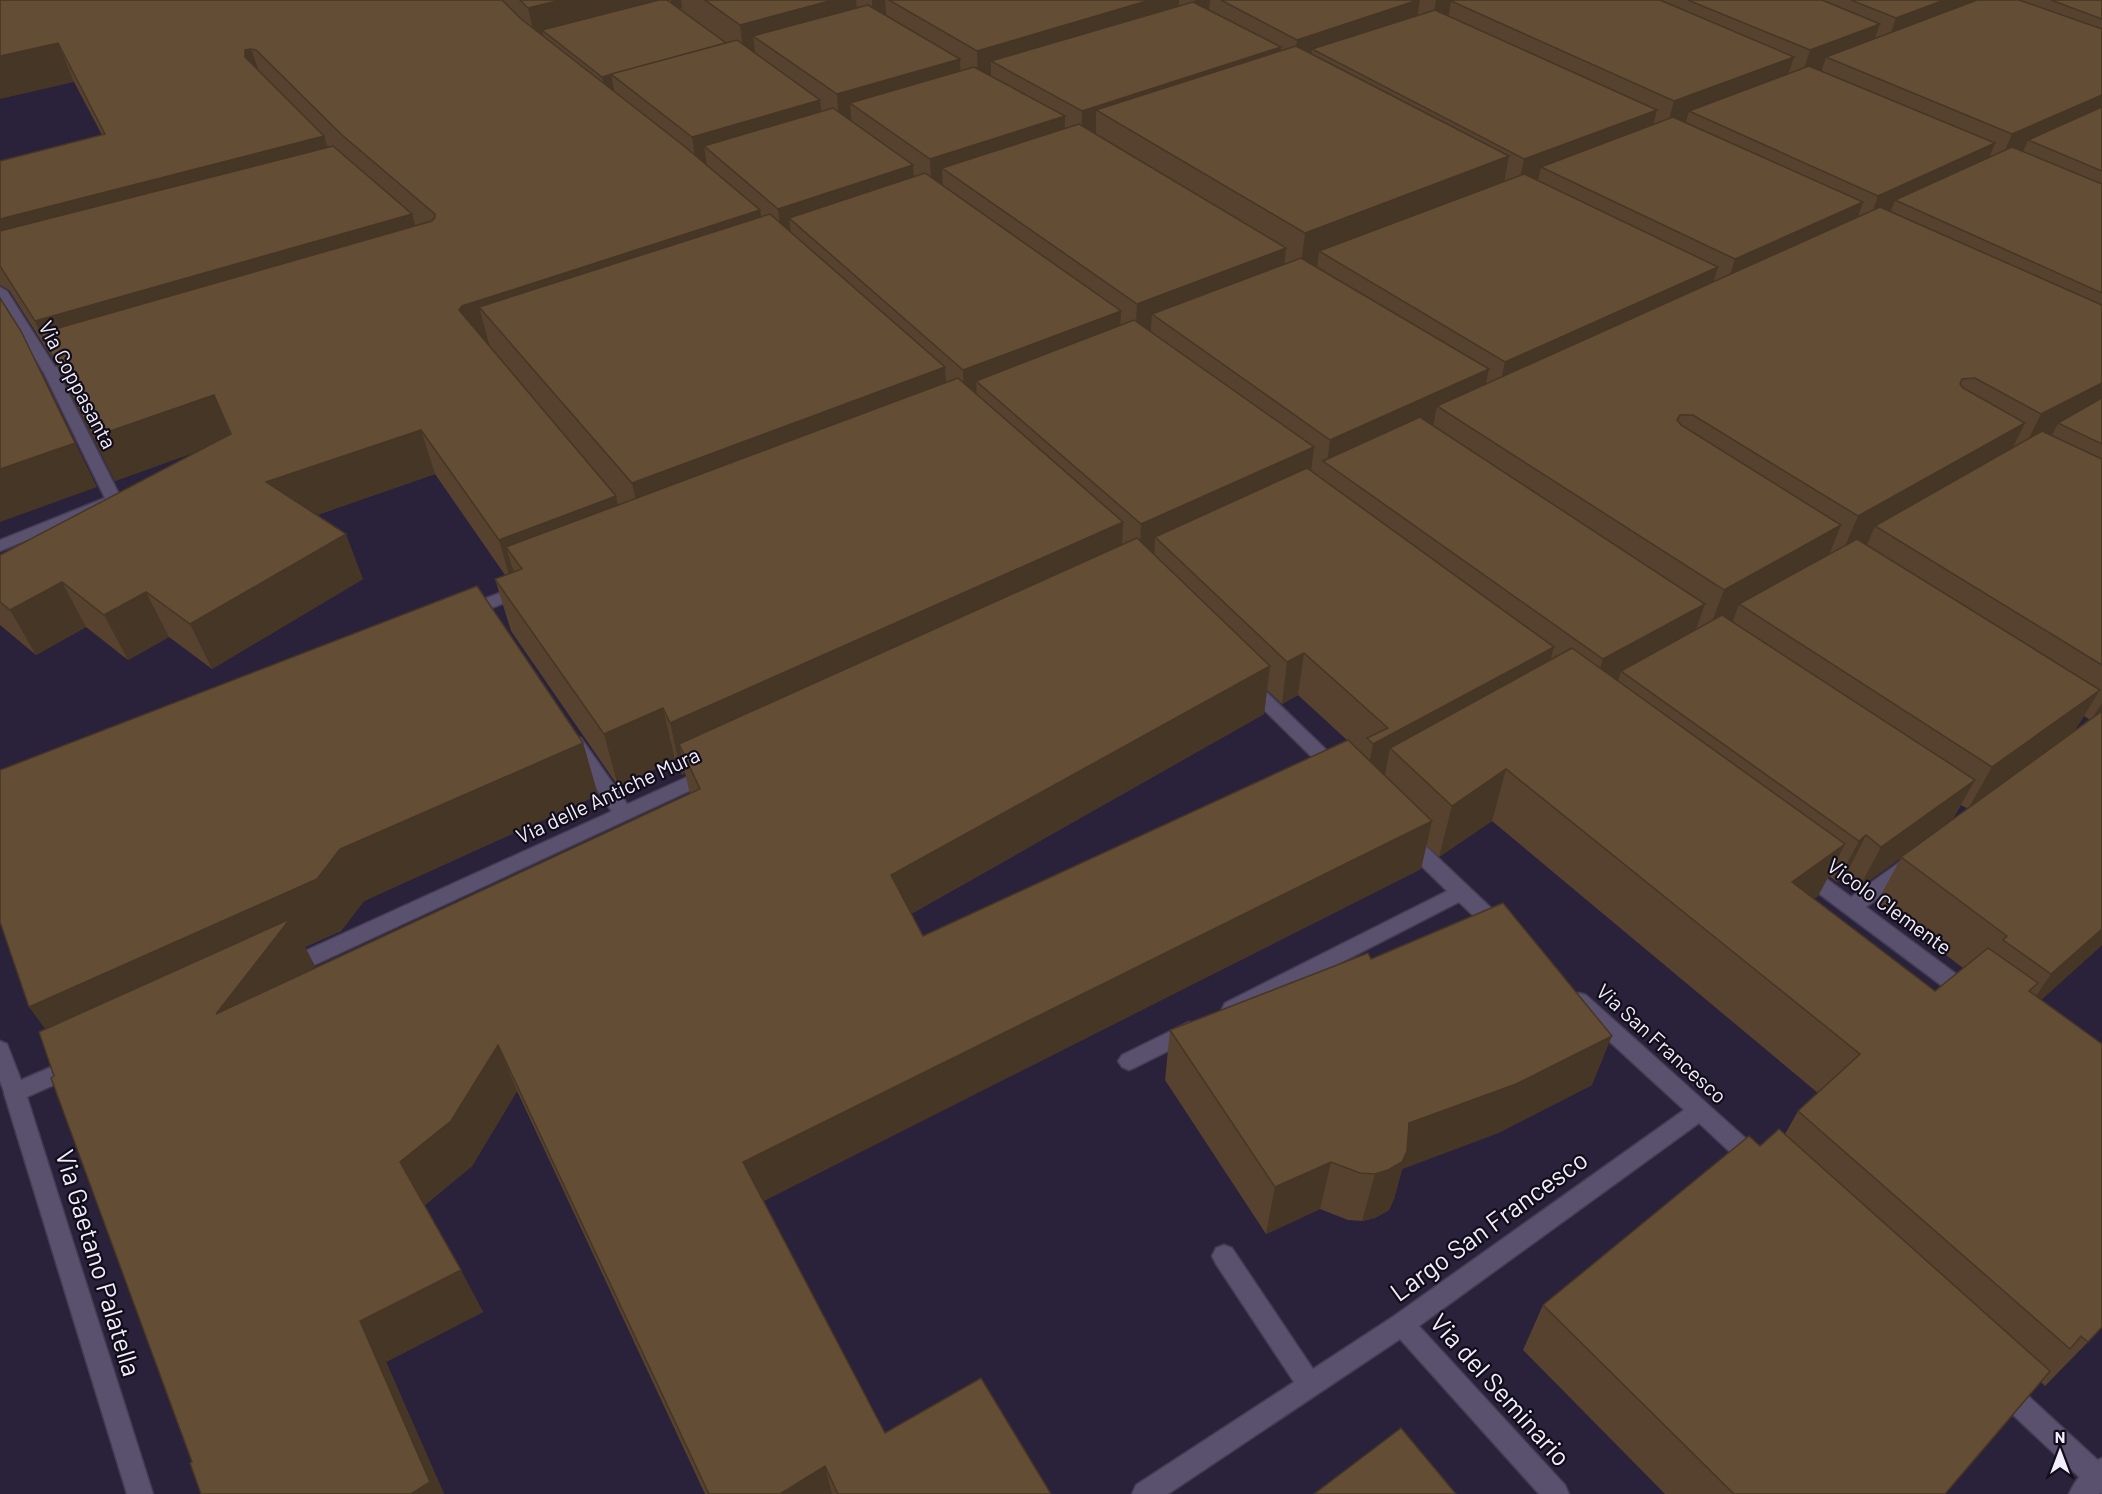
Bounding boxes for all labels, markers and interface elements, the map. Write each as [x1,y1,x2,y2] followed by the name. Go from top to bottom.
[34,316,123,453] street label: Via Coppasanta
[512,741,703,848] street label: Via delle Antiche Mura
[1823,852,1957,959] street label: Vicolo Clemente
[1592,978,1732,1108] street label: Via San Francesco
[1383,1143,1593,1307] street label: Largo San Francesco
[50,1146,149,1379] street label: Via Gaetano Palatella
[1425,1306,1578,1472] street label: Via del Seminario
[2030,1422,2090,1482] north arrow
[2055,1427,2065,1446] text: N

